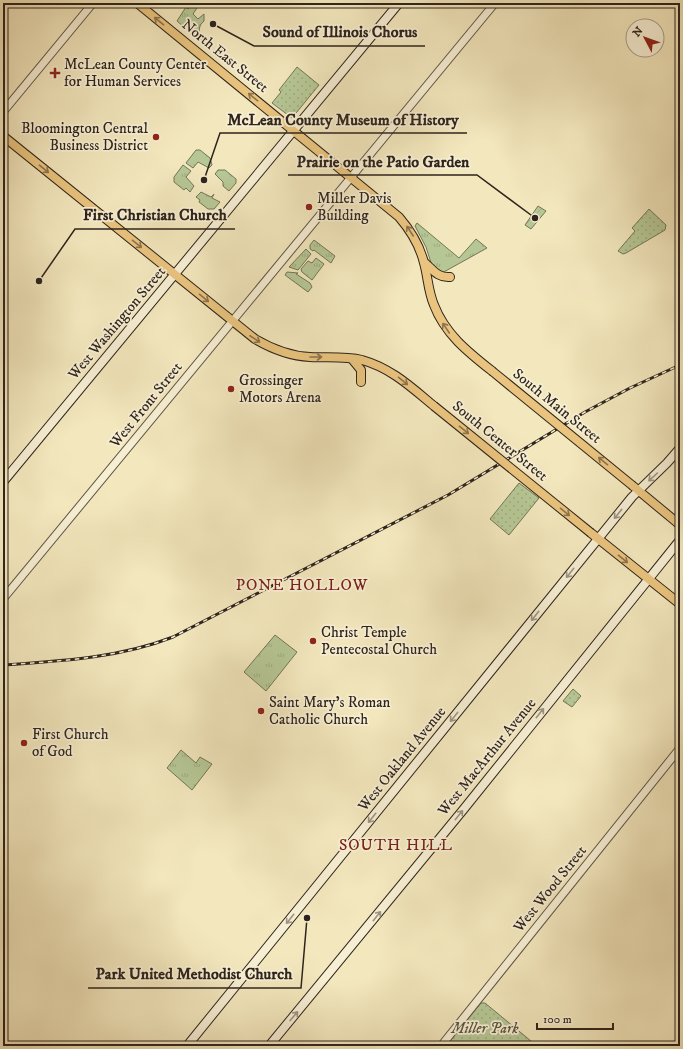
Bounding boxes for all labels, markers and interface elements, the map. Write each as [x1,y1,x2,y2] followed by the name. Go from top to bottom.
[178,15,272,97] street label: North East Street
[154,17,165,26] one-way arrow
[254,18,425,46] callout: Sound of Illinois Chorus
[625,18,665,58] north arrow
[263,22,418,42] text: Sound of Illinois Chorus
[630,24,646,40] text: N
[64,55,207,91] place label: McLean County Center for Human Services
[49,67,61,79] marker: McLean County Center for Human Services
[247,92,258,101] one-way arrow
[220,105,467,133] callout: McLean County Museum of History
[227,110,459,130] text: McLean County Museum of History
[21,119,148,155] place label: Bloomington Central Business District
[151,132,161,142] marker: Bloomington Central Business District
[288,147,477,175] callout: Prairie on the Patio Garden
[297,152,470,172] text: Prairie on the Patio Garden
[38,164,49,173] one-way arrow
[317,189,392,225] place label: Miller Davis Building
[75,201,235,229] callout: First Christian Church
[304,202,314,212] marker: Miller Davis Building
[83,205,228,225] text: First Christian Church
[405,225,413,237] one-way arrow
[131,240,142,248] one-way arrow
[63,262,170,384] street label: West Washington Street
[198,294,209,302] one-way arrow
[442,322,450,333] one-way arrow
[249,335,261,343] one-way arrow
[309,353,322,361] one-way arrow
[105,358,186,453] street label: West Front Street
[509,364,605,448] street label: South Main Street
[239,371,322,407] place label: Grossinger Motors Arena
[398,377,409,385] one-way arrow
[226,384,236,394] marker: Grossinger Motors Arena
[448,397,552,485] street label: South Center Street
[459,426,470,435] one-way arrow
[598,457,609,466] one-way arrow
[648,472,658,481] one-way arrow
[560,508,571,516] one-way arrow
[613,508,622,519] one-way arrow
[618,554,629,563] one-way arrow
[566,567,574,578] one-way arrow
[236,575,368,595] district label: PONE HOLLOW
[531,610,540,621] one-way arrow
[321,623,437,659] place label: Christ Temple Pentecostal Church
[308,636,318,646] marker: Christ Temple Pentecostal Church
[269,693,391,729] place label: Saint Mary's Roman Catholic Church
[433,694,540,820] street label: West MacArthur Avenue
[353,703,450,816] street label: West Oakland Avenue
[256,706,266,716] marker: Saint Mary's Roman Catholic Church
[536,708,544,719] one-way arrow
[450,712,458,723] one-way arrow
[32,725,109,761] place label: First Church of God
[19,738,29,748] marker: First Church of God
[455,809,463,820] one-way arrow
[368,813,377,824] one-way arrow
[339,835,453,855] district label: SOUTH HILL
[509,842,591,937] street label: West Wood Street
[373,910,381,921] one-way arrow
[286,914,295,925] one-way arrow
[88,960,301,988] callout: Park United Methodist Church
[95,964,293,984] text: Park United Methodist Church
[537,1005,613,1031] scale bar
[290,1011,299,1021] one-way arrow
[543,1012,572,1027] text: 100 m
[450,1019,519,1038] park label: Miller Park

